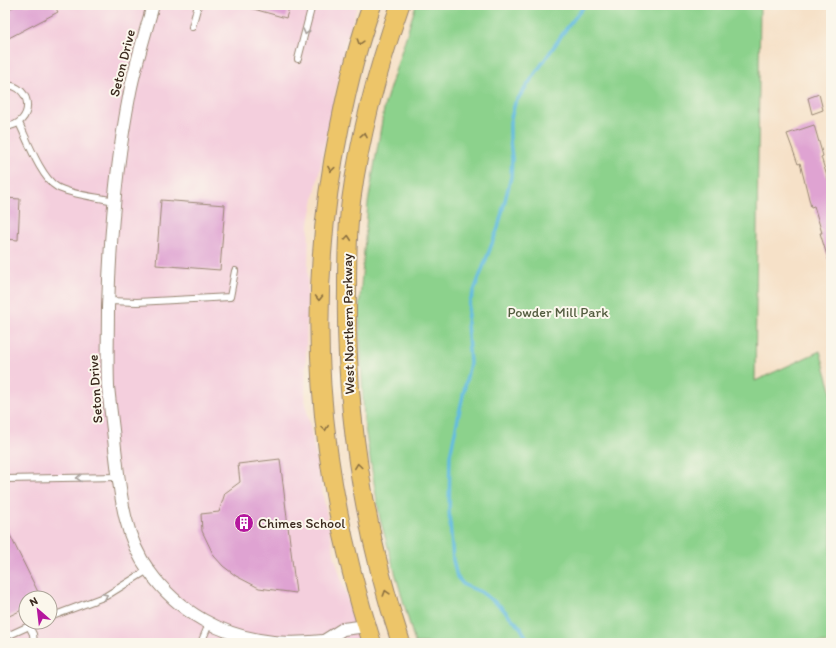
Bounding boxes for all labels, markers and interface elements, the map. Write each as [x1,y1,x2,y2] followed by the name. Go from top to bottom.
[106,27,139,98] street label: Seton Drive
[302,29,310,35] one-way arrow
[356,38,365,45] one-way arrow
[359,132,368,138] one-way arrow
[327,166,336,172] one-way arrow
[343,235,352,241] one-way arrow
[339,253,358,395] street label: West Northern Parkway
[315,295,323,301] one-way arrow
[508,304,609,321] park label: Powder Mill Park
[85,354,106,424] street label: Seton Drive
[320,425,329,431] one-way arrow
[354,463,363,469] one-way arrow
[76,473,82,482] one-way arrow
[233,512,255,534] building icon: Chimes School
[258,515,345,532] place label: Chimes School
[18,590,58,630] north arrow
[382,590,391,597] one-way arrow
[100,593,108,601] one-way arrow
[27,594,40,609] text: N

